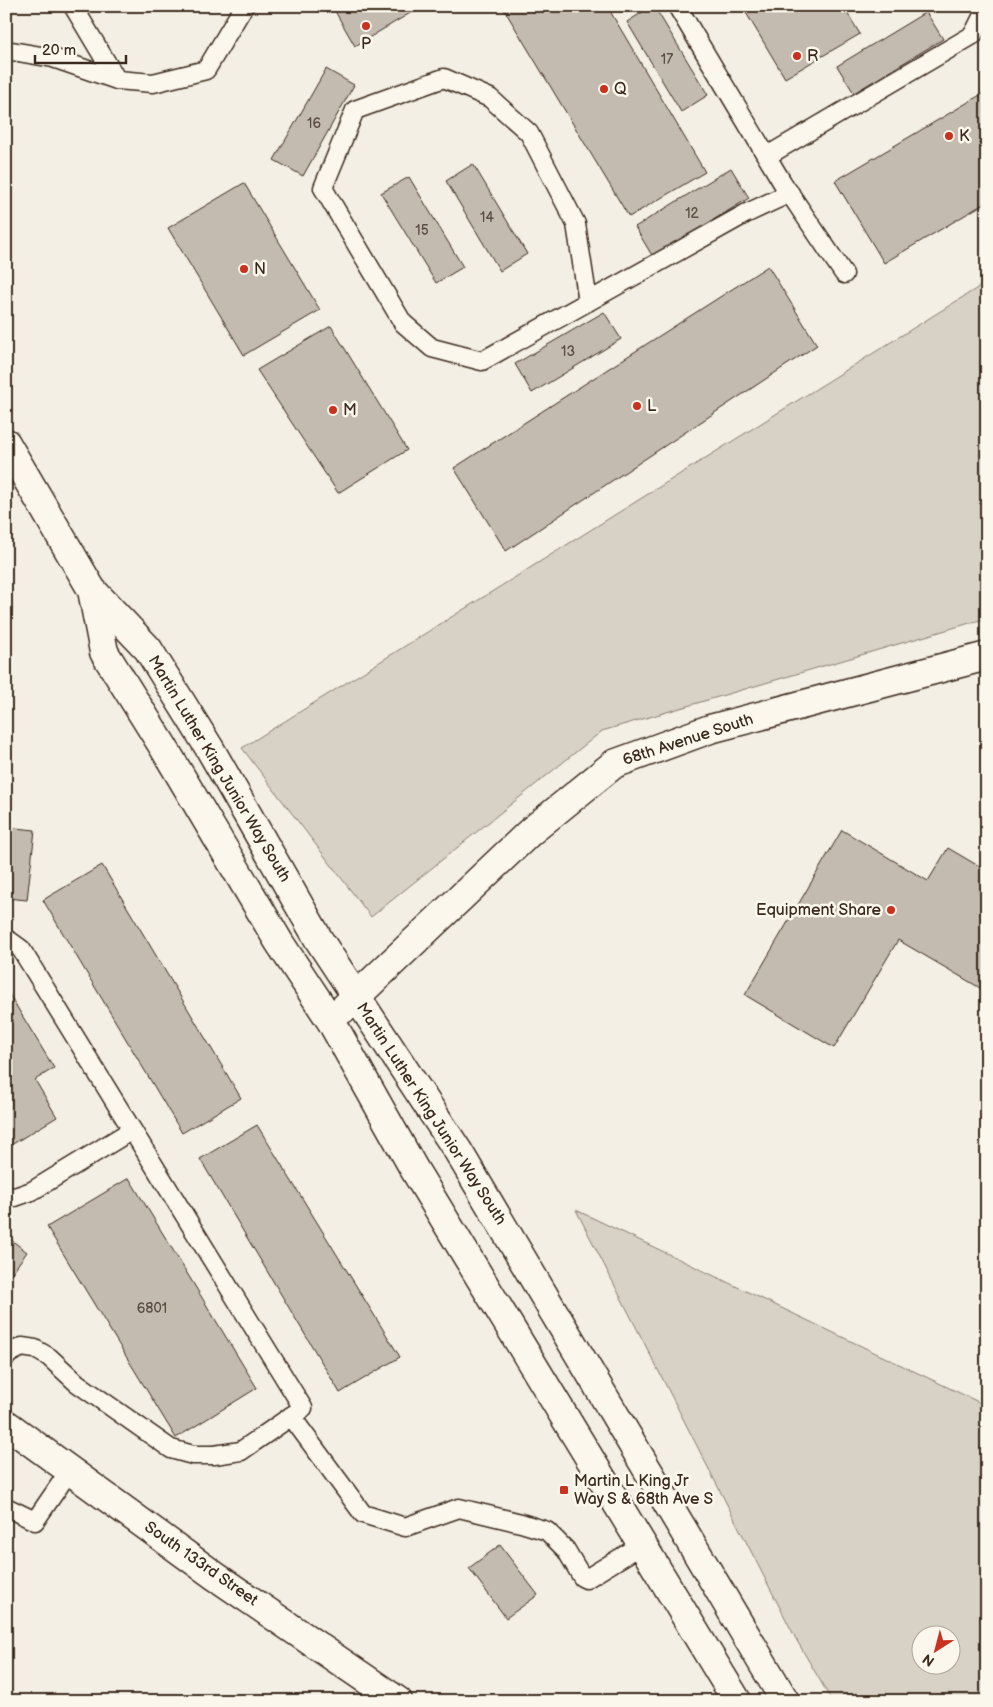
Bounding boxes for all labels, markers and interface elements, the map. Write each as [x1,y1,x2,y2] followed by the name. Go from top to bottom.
[360,20,372,32] marker: P
[35,32,126,64] scale bar
[361,35,371,54] place label: P
[42,41,76,60] text: 20 m
[807,47,818,66] place label: R
[791,50,803,62] marker: R
[661,51,673,68] house number: 17
[614,80,627,99] place label: Q
[598,83,610,95] marker: Q
[307,115,321,132] house number: 16
[959,127,970,146] place label: K
[943,130,955,142] marker: K
[685,205,700,222] house number: 12
[480,209,494,226] house number: 14
[415,222,429,239] house number: 15
[254,260,266,279] place label: N
[238,263,250,275] marker: N
[561,343,575,360] house number: 13
[647,397,657,416] place label: L
[631,400,643,412] marker: L
[343,401,357,420] place label: M
[327,404,339,416] marker: M
[144,652,294,886] street label: Martin Luther King Junior Way South
[620,710,756,770] street label: 68th Avenue South
[756,901,882,920] place label: Equipment Share
[885,904,897,916] marker: Equipment Share
[352,999,510,1229] street label: Martin Luther King Junior Way South
[137,1300,167,1317] house number: 6801
[574,1472,713,1509] place label: Martin L King Jr Way S & 68th Ave S
[558,1484,570,1496] marker: Martin L King Jr Way S & 68th Ave S
[141,1518,261,1610] street label: South 133rd Street
[910,1624,960,1674] north arrow
[919,1650,938,1670] text: N

